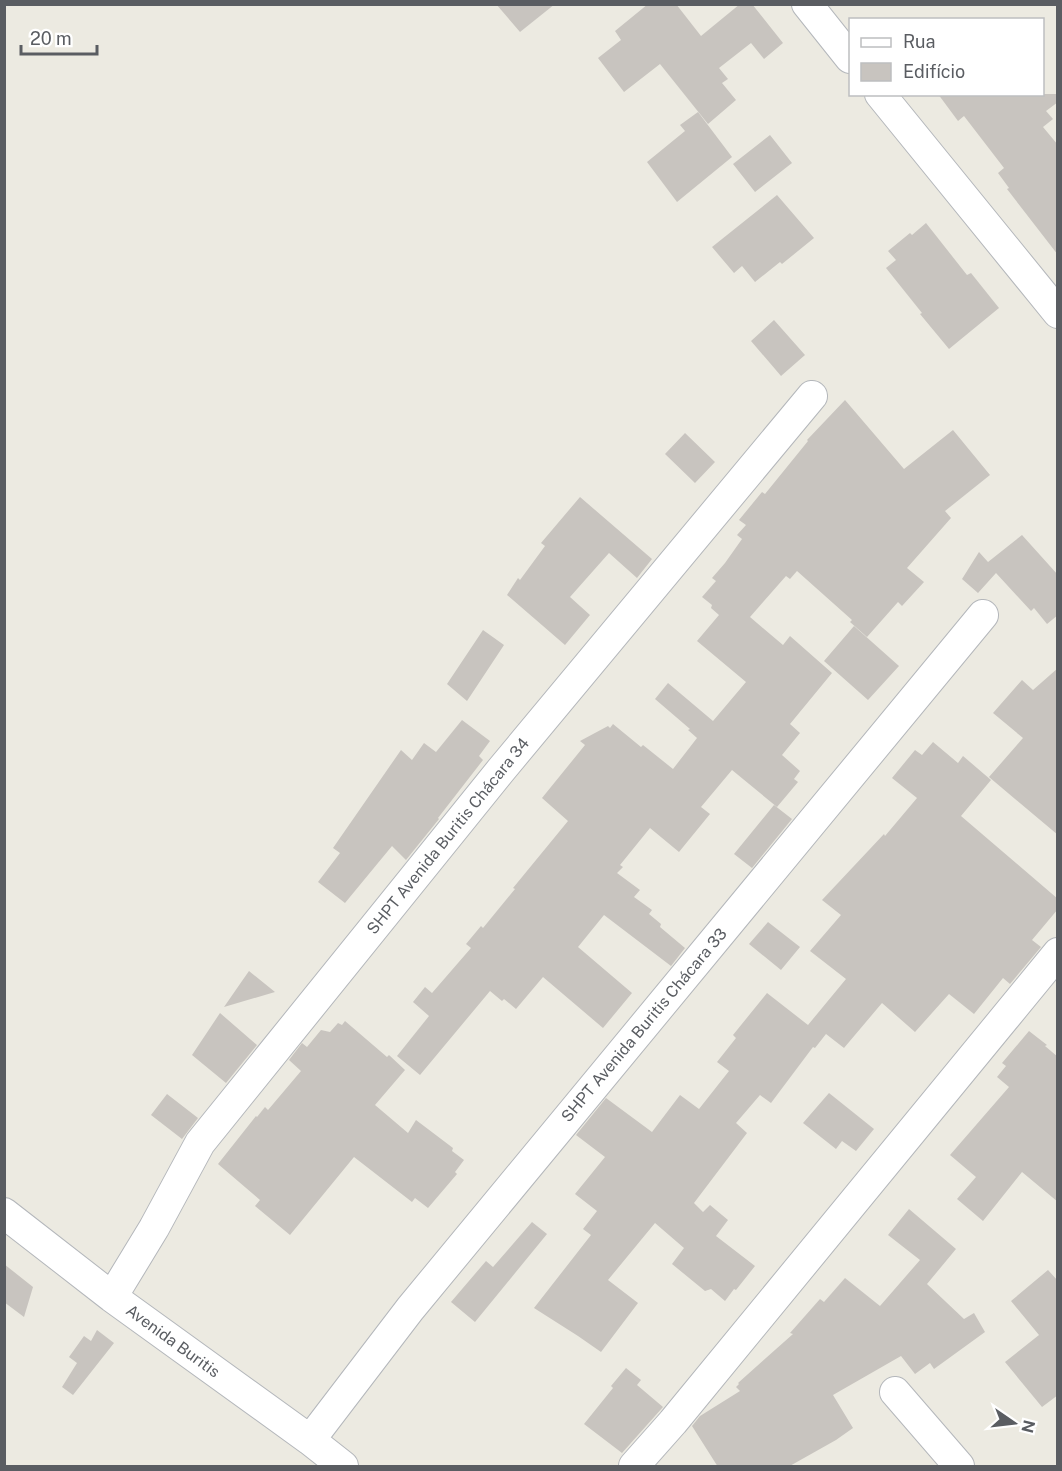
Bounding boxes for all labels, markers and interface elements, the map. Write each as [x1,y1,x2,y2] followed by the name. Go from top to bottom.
[21,18,98,56] scale bar
[849,18,1044,96] legend
[30,28,72,49] text: 20 m
[903,31,935,52] text: Rua
[903,61,965,82] text: Edifício
[363,734,533,938] street label: SHPT Avenida Buritis Chácara 34
[557,924,731,1126] street label: SHPT Avenida Buritis Chácara 33
[122,1301,224,1381] street label: Avenida Buritis
[984,1393,1044,1453] north arrow
[1017,1418,1039,1435] text: N

